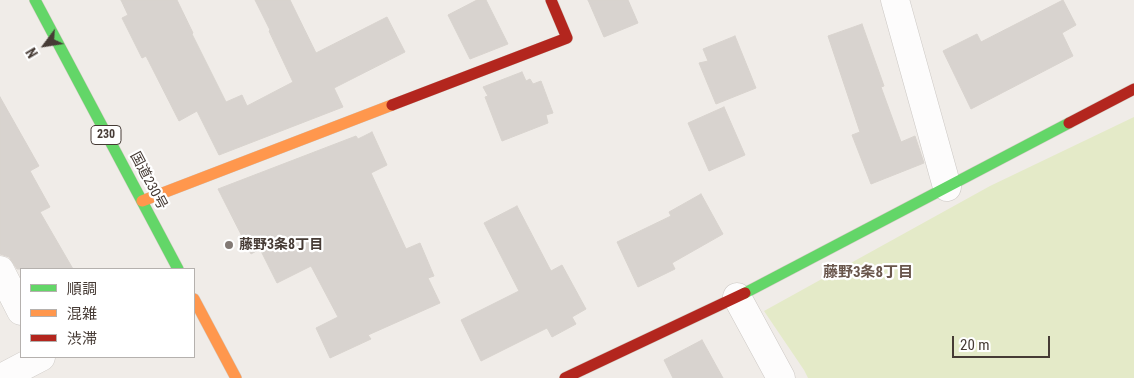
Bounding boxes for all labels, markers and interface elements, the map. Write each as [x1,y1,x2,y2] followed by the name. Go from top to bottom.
[20,20,70,70] north arrow
[23,45,41,61] text: N
[91,126,121,144] road number: 230
[126,149,170,213] street label: 国道230号
[239,237,323,253] place label: 藤野3条8丁目
[223,239,235,251] marker: 藤野3条8丁目
[823,264,913,282] district label: 藤野3条8丁目
[20,268,195,358] legend
[67,280,97,298] text: 順調
[67,305,97,323] text: 混雑
[954,326,1052,358] scale bar
[67,330,97,348] text: 渋滞
[960,336,990,354] text: 20 m

